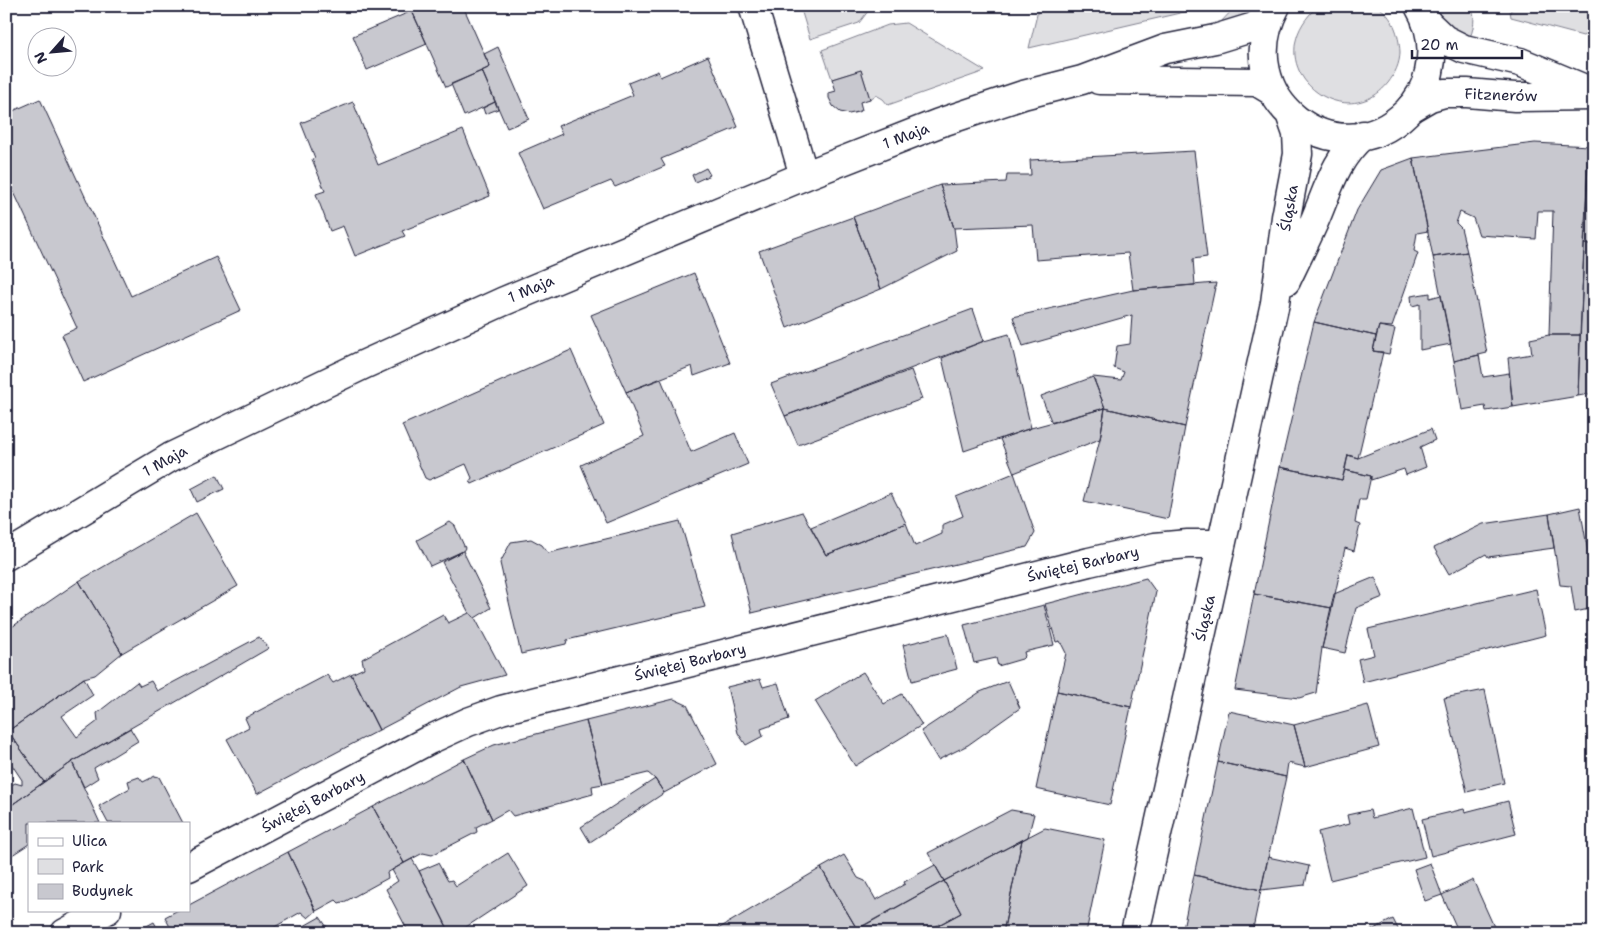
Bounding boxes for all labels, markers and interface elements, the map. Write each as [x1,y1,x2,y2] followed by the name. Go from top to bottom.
[28,28,78,78] north arrow
[1412,28,1522,60] scale bar
[1420,35,1459,55] text: 20 m
[30,49,51,67] text: N
[1464,84,1538,106] street label: Fitznerów
[880,118,933,154] street label: 1 Maja
[1274,182,1303,233] street label: Śląska
[505,270,558,308] street label: 1 Maja
[139,440,192,481] street label: 1 Maja
[1025,540,1141,587] street label: Świętej Barbary
[1189,592,1220,643] street label: Śląska
[632,638,748,686] street label: Świętej Barbary
[257,766,368,838] street label: Świętej Barbary
[28,822,190,912] legend
[72,831,108,851] text: Ulica
[72,857,104,877] text: Park
[72,881,133,901] text: Budynek

